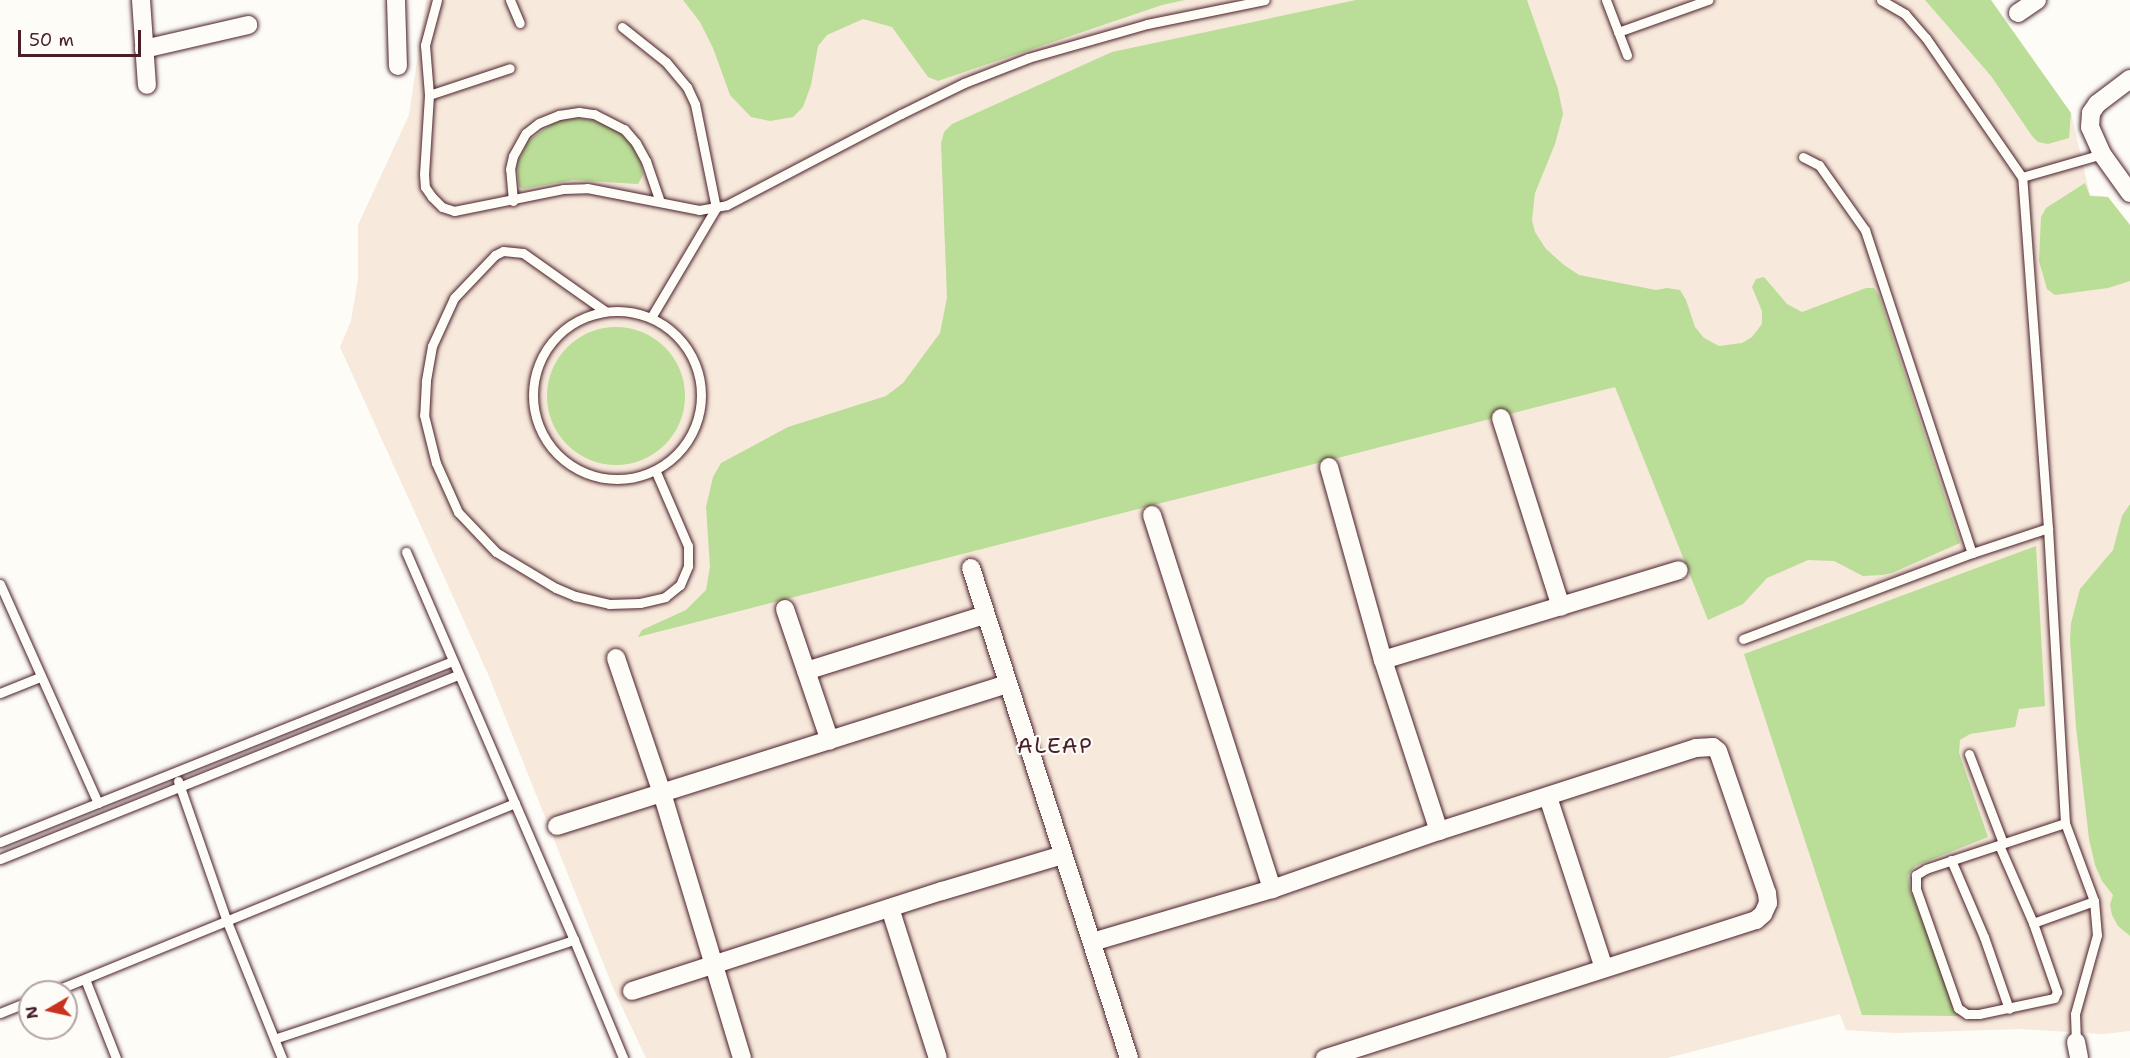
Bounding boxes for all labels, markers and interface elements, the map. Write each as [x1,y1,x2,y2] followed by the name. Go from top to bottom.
[21,18,144,56] scale bar
[29,28,74,52] text: 50 m
[1017,733,1093,759] district label: ALEAP
[18,980,78,1040] north arrow
[20,1005,43,1020] text: N

